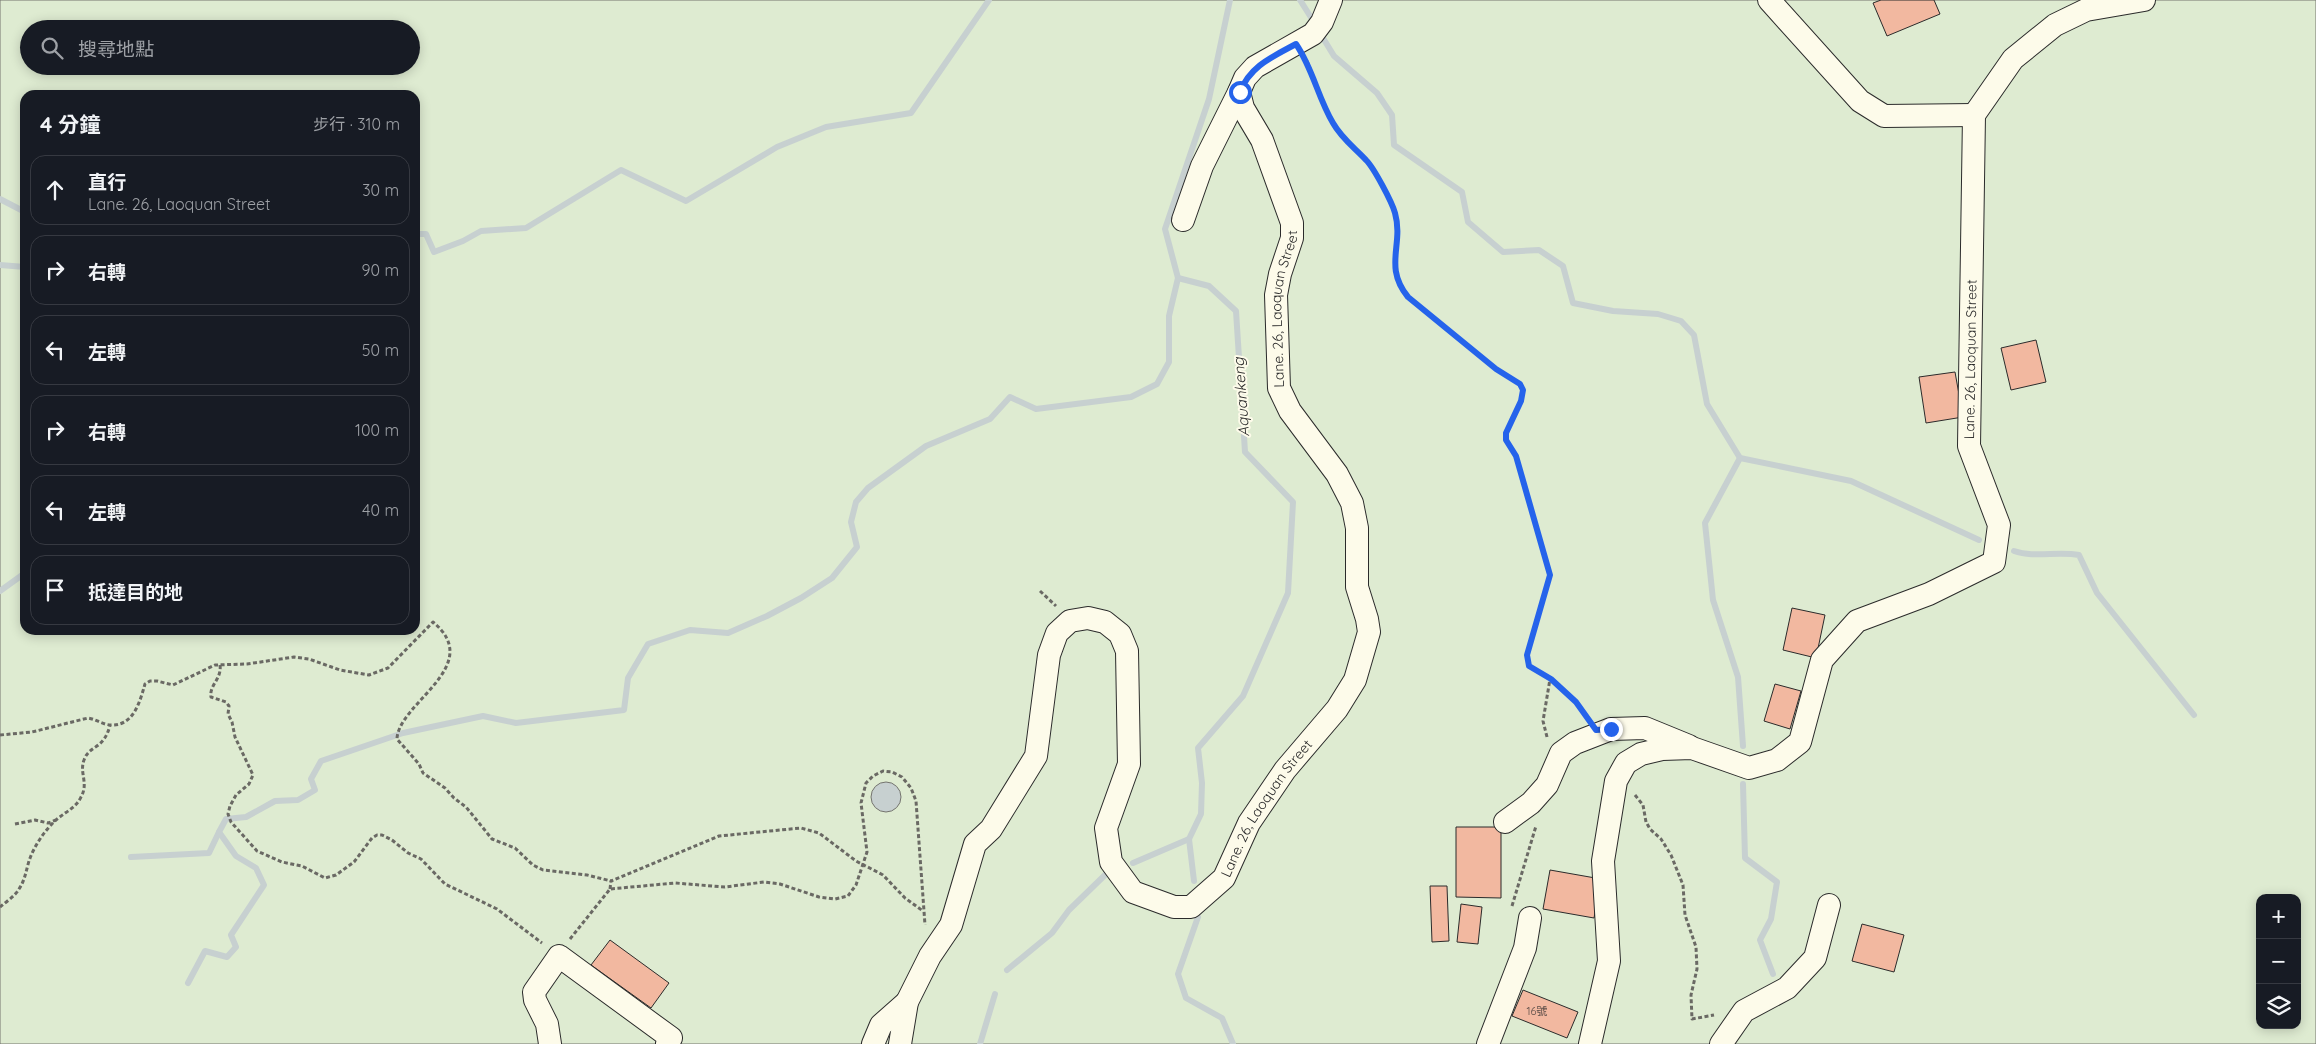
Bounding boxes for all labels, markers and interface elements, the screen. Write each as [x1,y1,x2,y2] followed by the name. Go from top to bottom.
[20,20,420,75] search box
[38,34,66,62] icon: search
[78,37,154,61] text: 搜尋地點
[1229,81,1252,104] route start
[40,111,100,137] text: 4 分鐘
[313,114,400,134] text: 步行 · 310 m
[88,170,126,194] text: 直行
[41,176,69,204] icon: ahead
[362,180,399,200] text: 30 m
[88,194,270,214] text: Lane. 26, Laoquan Street
[1267,230,1302,388] street label: Lane. 26, Laoquan Street
[41,256,69,284] icon: right
[88,260,126,284] text: 右轉
[362,260,399,280] text: 90 m
[1960,279,1981,439] street label: Lane. 26, Laoquan Street
[41,336,69,364] icon: left
[88,340,126,364] text: 左轉
[362,340,399,360] text: 50 m
[1229,355,1253,437] water label: Aquankeng
[41,416,69,444] icon: right
[88,420,126,444] text: 右轉
[355,420,399,440] text: 100 m
[41,496,69,524] icon: left
[88,500,126,524] text: 左轉
[362,500,399,520] text: 40 m
[41,576,69,604] icon: arrive
[88,580,183,604] text: 抵達目的地
[1600,718,1623,741] route end
[1217,736,1316,880] street label: Lane. 26, Laoquan Street
[2256,894,2301,1029] map controls
[2256,894,2301,939] button: +
[2256,939,2301,984] button: −
[2256,984,2301,1029] button: layers
[1527,1004,1548,1018] house number: 16號

